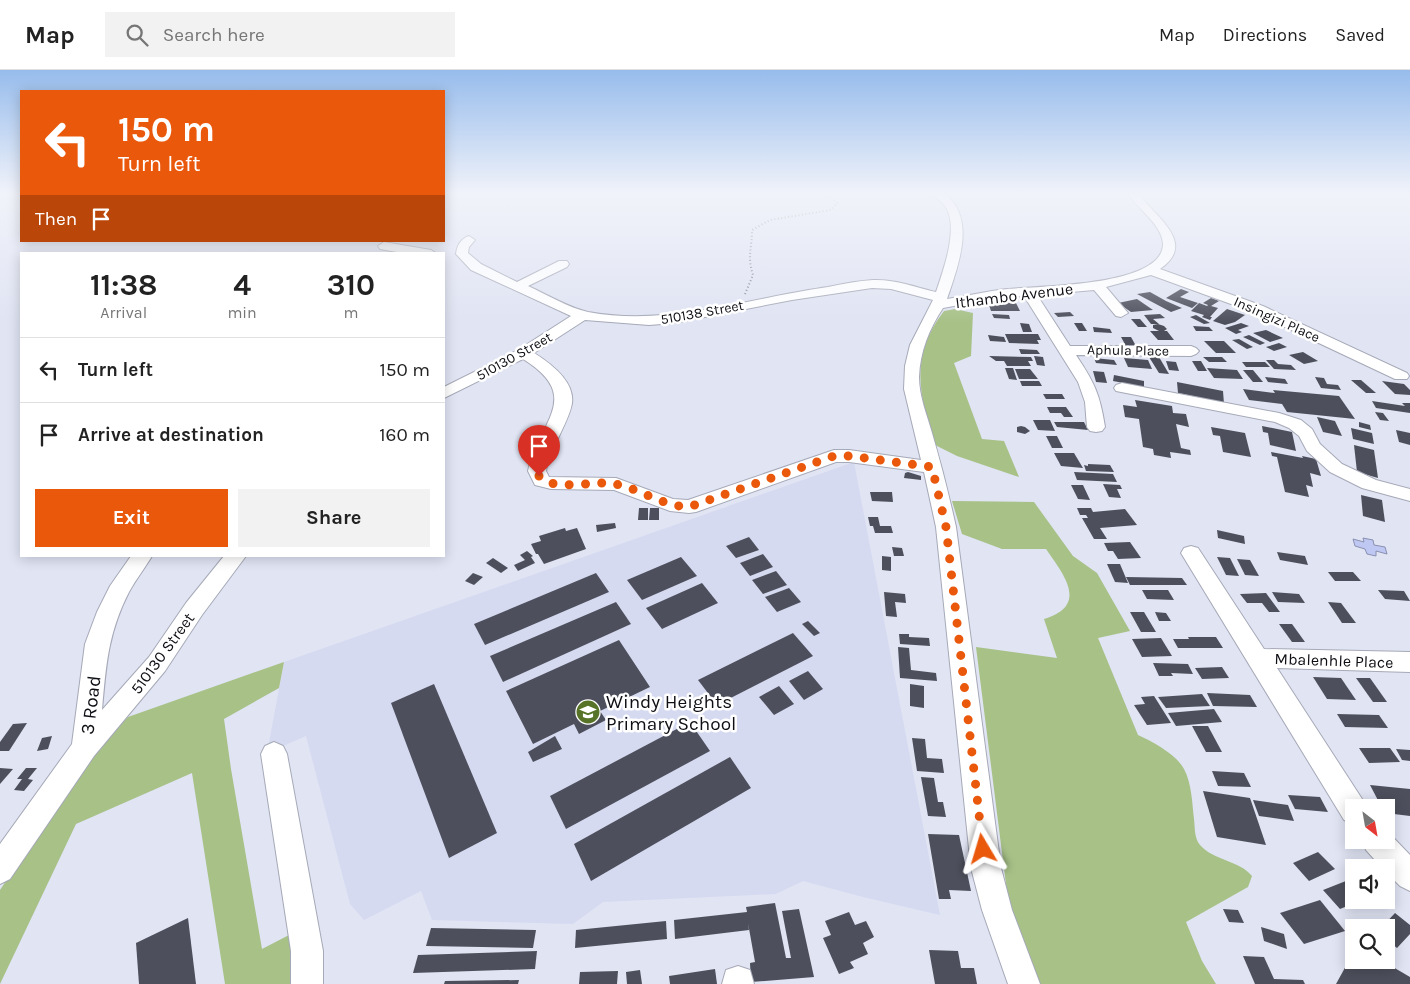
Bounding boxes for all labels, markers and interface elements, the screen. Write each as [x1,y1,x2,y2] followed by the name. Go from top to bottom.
[105,12,455,57] search box
[25,21,75,49] text: Map
[123,21,151,49] icon: search
[163,24,265,46] text: Search here
[1159,24,1195,46] text: Map
[1223,24,1307,46] text: Directions
[1335,24,1385,46] text: Saved
[118,109,215,150] text: 150 m
[35,110,100,175] icon: left
[118,151,201,177] text: Turn left
[87,205,115,233] icon: arrive
[35,208,77,230] text: Then
[90,267,157,303] text: 11:38
[233,267,251,303] text: 4
[327,267,375,303] text: 310
[954,279,1074,312] street label: Ithambo Avenue
[1231,293,1322,346] street label: Insingizi Place
[659,297,745,328] street label: 510138 Street
[100,303,147,322] text: Arrival
[227,303,257,322] text: min
[343,303,358,322] text: m
[473,329,555,384] street label: 510130 Street
[1087,341,1169,360] street label: Aphula Place
[35,356,63,384] icon: left
[78,359,153,381] text: Turn left
[379,359,430,381] text: 150 m
[35,421,63,449] icon: arrive
[78,424,264,446] text: Arrive at destination
[379,424,430,446] text: 160 m
[518,425,560,476] pin
[525,432,553,460] icon: arrive
[35,489,228,547] button: Exit
[238,489,430,547] button: Share
[127,609,198,698] street label: 510130 Street
[1274,649,1394,672] street label: Mbalenhle Place
[76,674,106,736] street label: 3 Road
[606,691,736,735] place label: Windy Heights Primary School
[575,699,601,725] school or university icon: Windy Heights Primary School
[1345,799,1395,849] north arrow
[1345,799,1395,969] map controls
[956,822,1008,874] position arrow
[1345,859,1395,909] button: sound
[1345,919,1395,969] button: search

